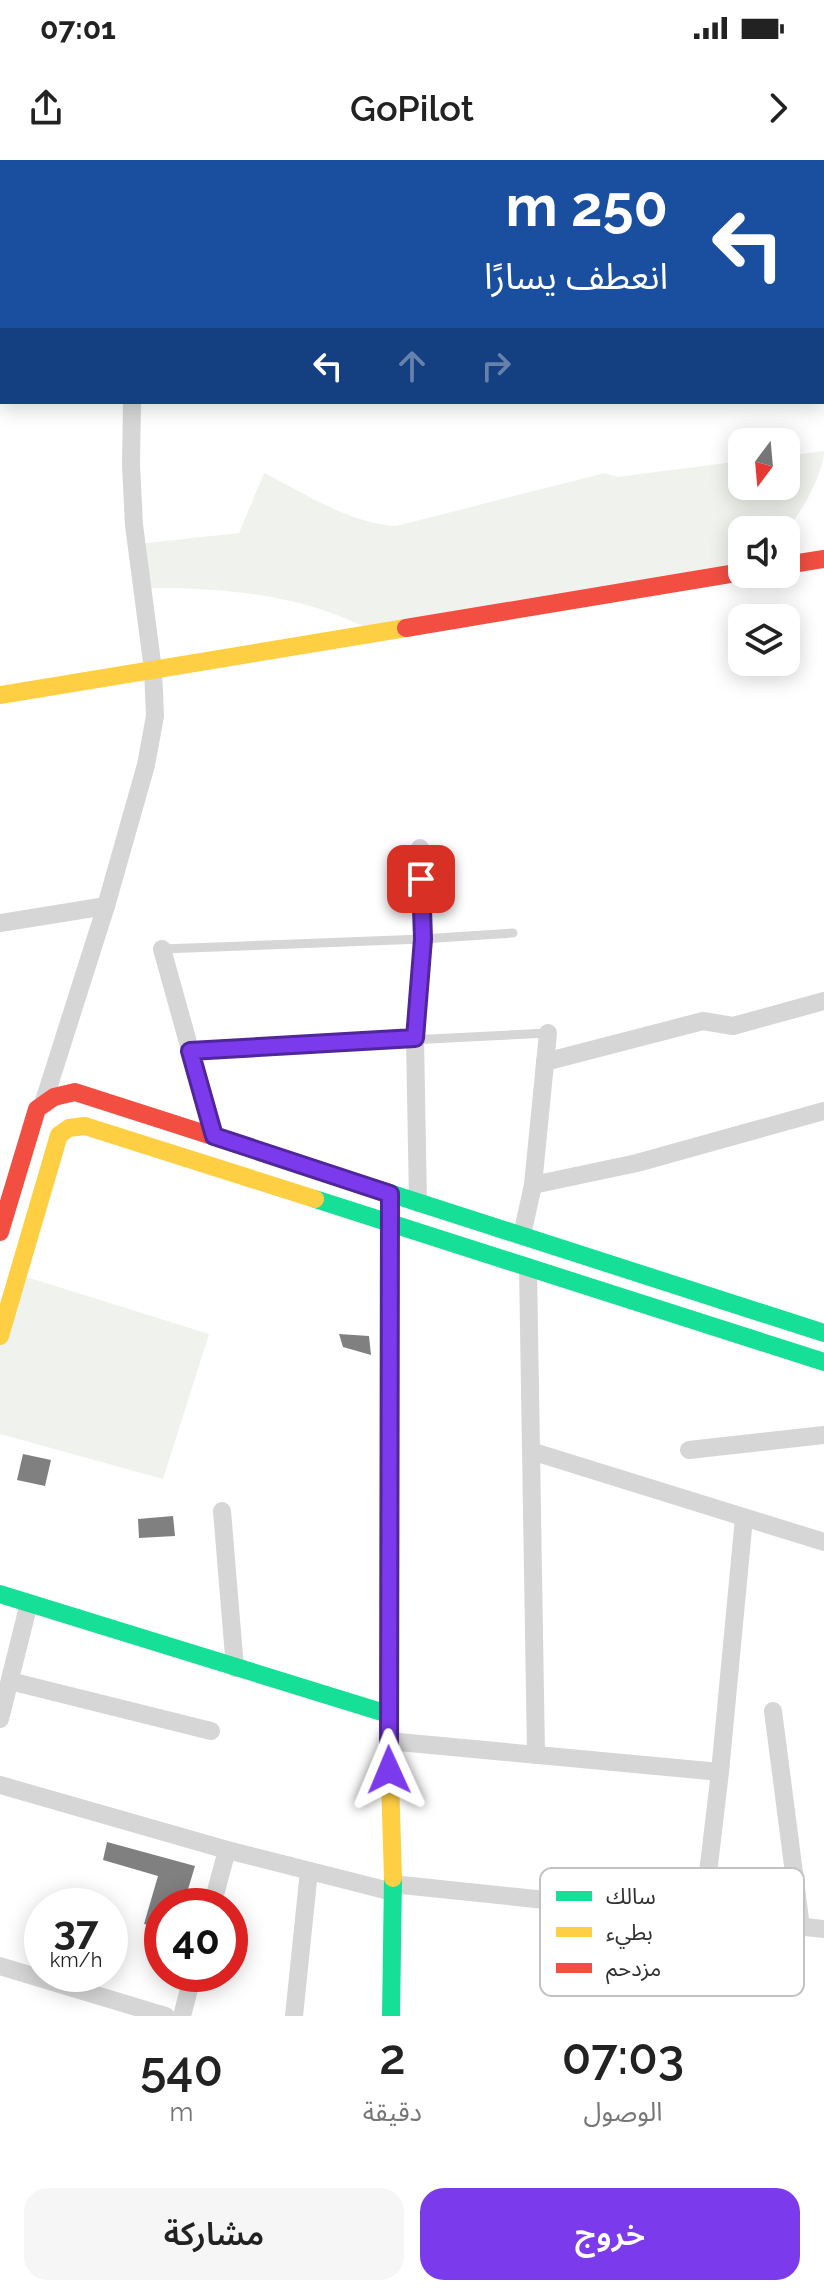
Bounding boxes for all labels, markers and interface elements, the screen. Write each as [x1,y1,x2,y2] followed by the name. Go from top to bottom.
[40,11,116,46] text: 07:01
[24,86,68,130] icon: share
[756,86,800,130] icon: forward
[350,87,474,129] text: GoPilot
[505,173,668,239] text: 250 m
[696,192,800,296] icon: left
[484,255,668,297] text: انعطف يسارًا
[306,344,350,388] icon: left
[390,344,434,388] icon: ahead
[474,344,518,388] icon: right
[728,428,800,500] north arrow
[728,428,800,676] map controls
[728,516,800,588] button: sound
[728,604,800,676] button: layers
[387,845,455,913] pin
[399,857,443,901] icon: arrive
[347,1728,431,1812] position arrow
[540,1868,804,1996] legend
[606,1883,656,1909] text: سالك
[144,1888,248,1992] speed limit sign: 40
[54,1906,98,1953] text: 37
[606,1919,653,1949] text: بطيء
[50,1948,102,1972] text: km/h
[606,1955,661,1985] text: مزدحم
[379,2029,406,2085] text: 2
[562,2029,684,2085] text: 07:03
[140,2041,223,2097] text: 540
[169,2097,193,2127] text: m
[363,2097,422,2127] text: دقيقة
[583,2097,663,2127] text: الوصول
[24,2188,404,2280] button: مشاركة
[420,2188,800,2280] button: خروج

